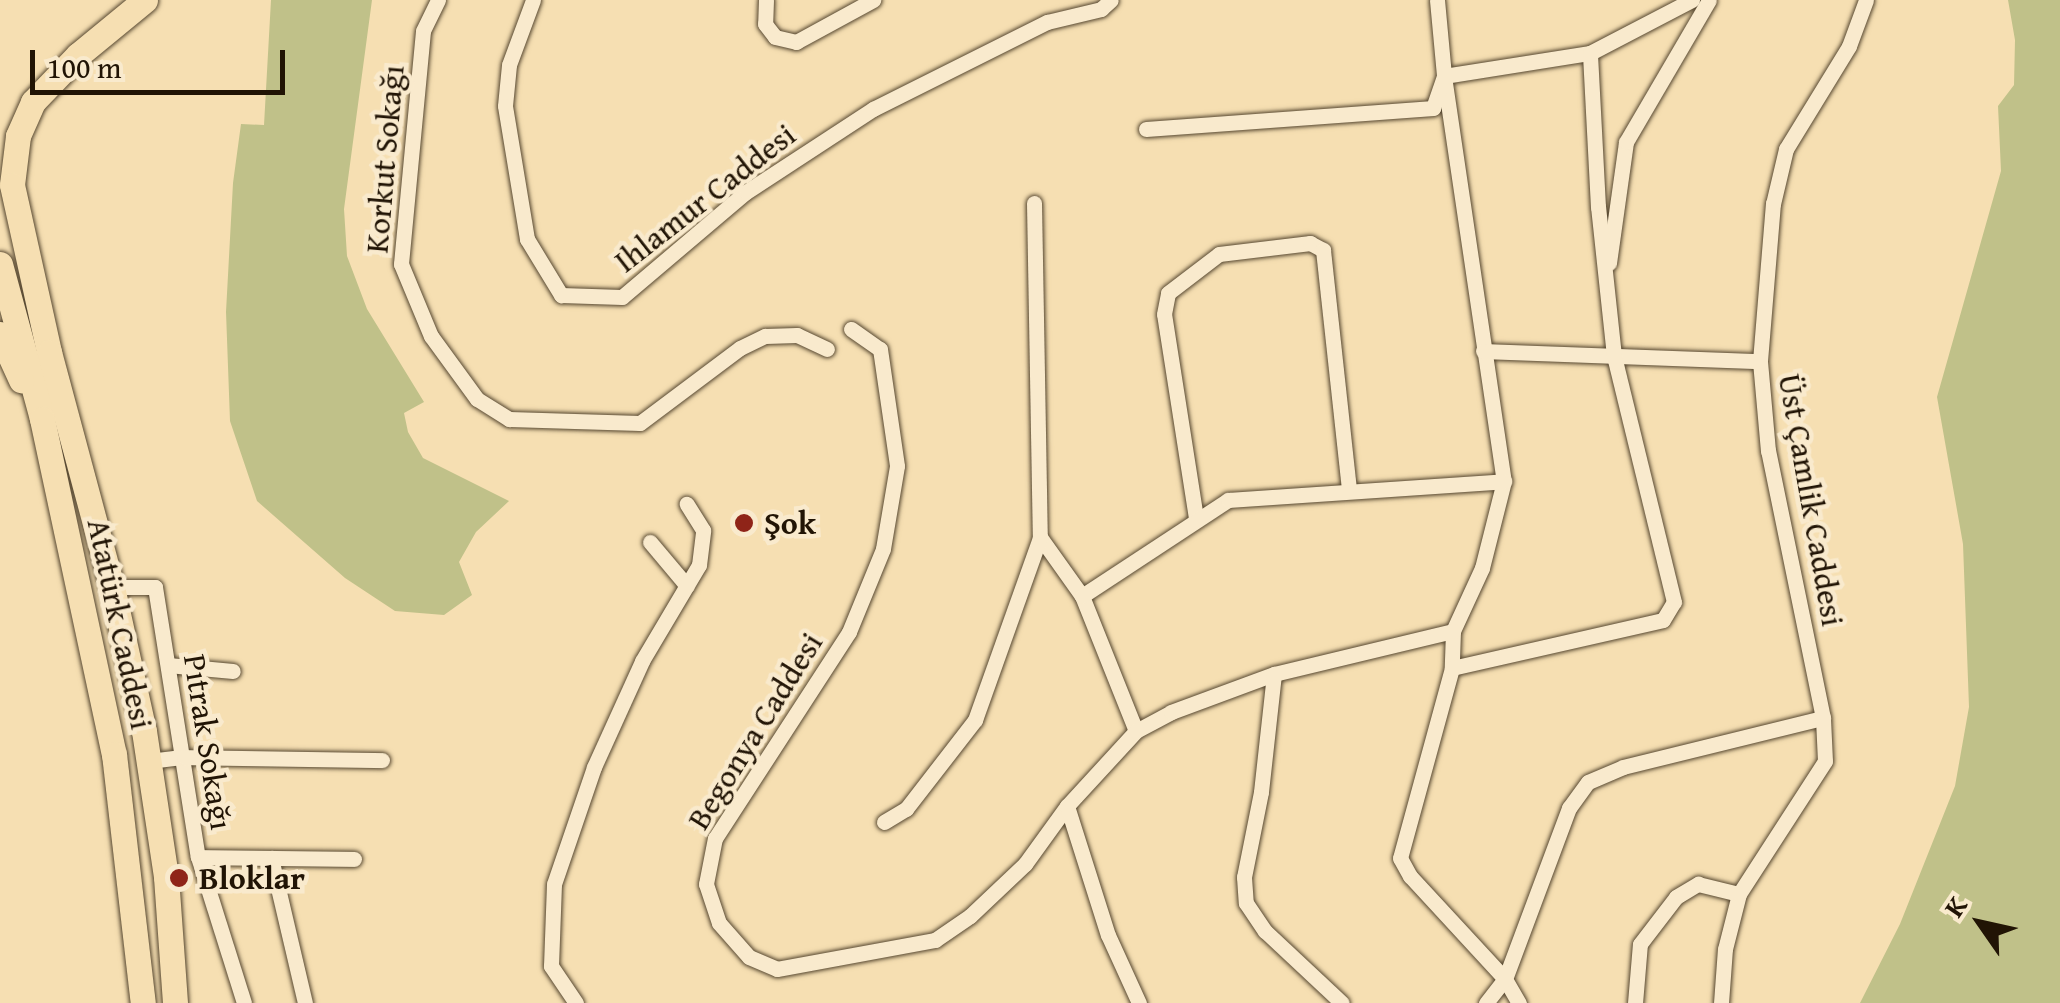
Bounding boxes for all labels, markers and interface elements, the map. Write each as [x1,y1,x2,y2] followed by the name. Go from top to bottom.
[35,30,290,92] scale bar
[47,45,121,89] text: 100 m
[358,63,412,255] street label: Korkut Sokağı
[607,115,803,281] street label: Ihlamur Caddesi
[1770,371,1852,629] street label: Üst Çamlik Caddesi
[764,504,816,542] place label: Şok
[733,512,755,534] marker: Şok
[79,515,161,733] street label: Atatürk Caddesi
[679,626,831,836] street label: Begonya Caddesi
[175,652,241,832] street label: Pıtrak Sokağı
[199,859,305,897] place label: Bloklar
[168,867,190,889] marker: Bloklar
[1930,873,2030,973] north arrow
[1933,887,1977,925] text: K

